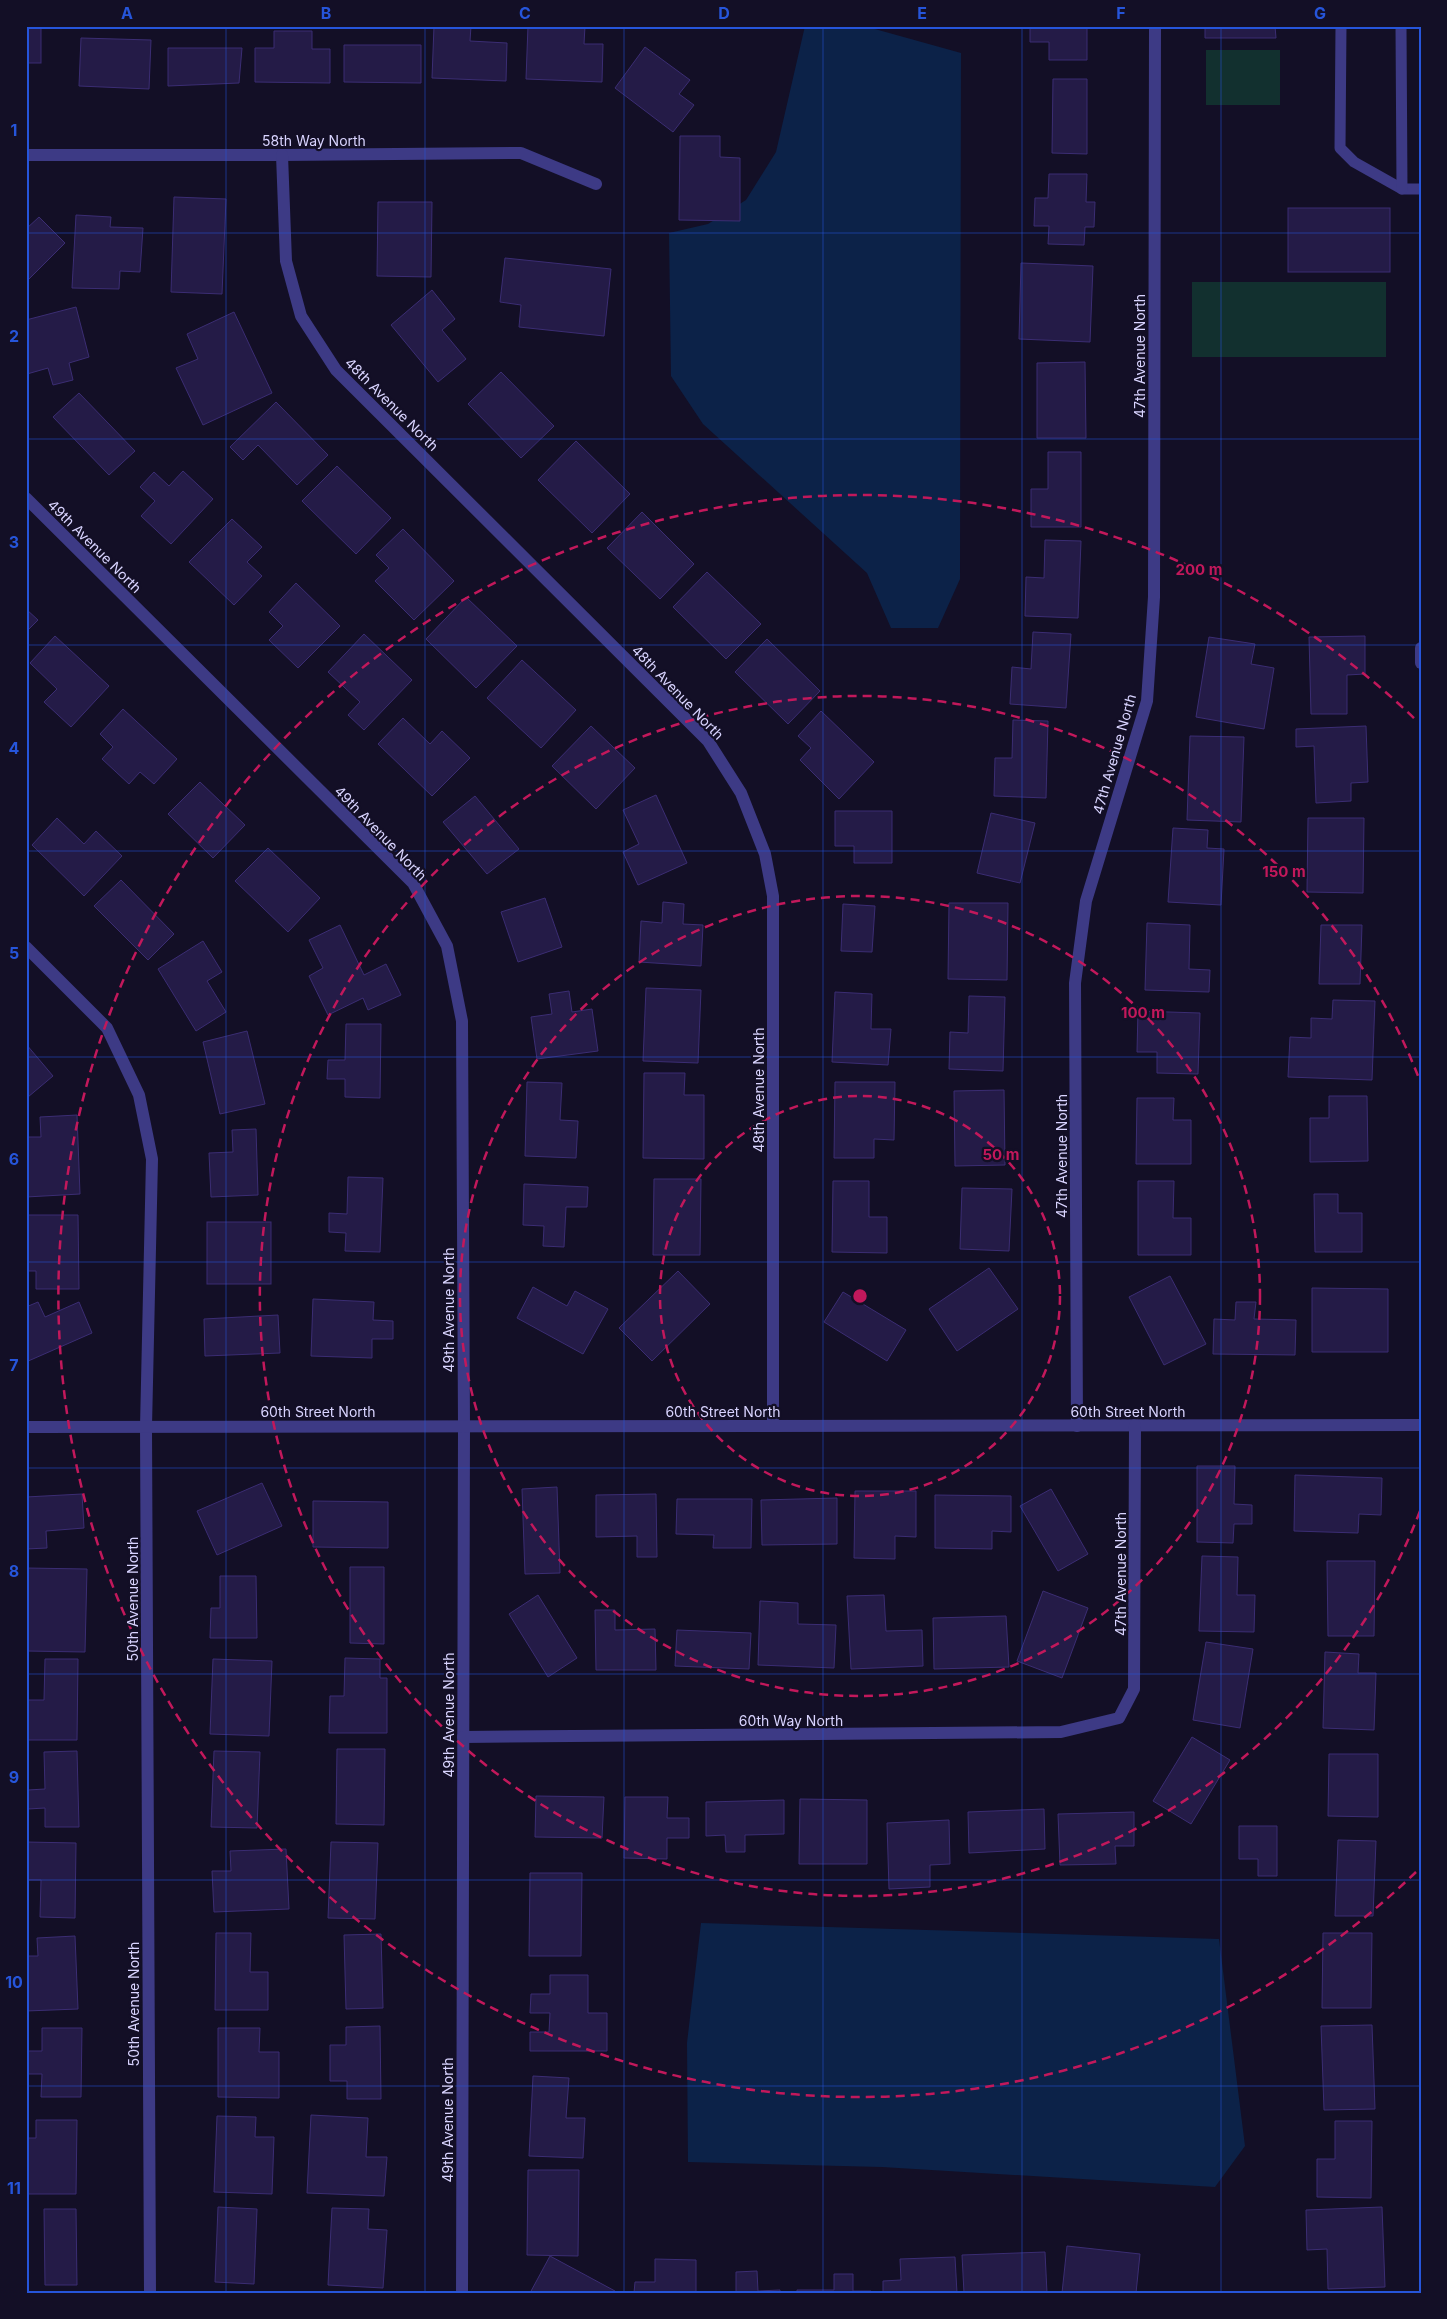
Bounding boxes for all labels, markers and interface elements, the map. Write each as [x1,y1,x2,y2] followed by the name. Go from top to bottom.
[121,3,133,23] text: A
[321,3,331,23] text: B
[519,3,531,23] text: C
[718,3,730,23] text: D
[917,3,927,23] text: E
[1116,3,1126,23] text: F
[1314,3,1326,23] text: G
[11,120,17,140] text: 1
[262,132,366,149] street label: 58th Way North
[1131,294,1148,418] street label: 47th Avenue North
[9,326,19,346] text: 2
[342,354,442,454] street label: 48th Avenue North
[45,496,145,596] street label: 49th Avenue North
[9,532,19,552] text: 3
[1176,560,1222,579] text: 200 m
[629,641,727,743] street label: 48th Avenue North
[1089,692,1139,816] street label: 47th Avenue North
[9,738,20,758] text: 4
[331,782,431,884] street label: 49th Avenue North
[1262,862,1306,881] text: 150 m
[9,943,19,963] text: 5
[1121,1003,1165,1022] text: 100 m
[750,1028,767,1152] street label: 48th Avenue North
[1053,1094,1070,1218] street label: 47th Avenue North
[983,1145,1019,1164] text: 50 m
[9,1149,19,1169] text: 6
[440,1247,457,1373] street label: 49th Avenue North
[851,1287,869,1305] centre of rings
[9,1355,19,1375] text: 7
[260,1403,376,1420] street label: 60th Street North
[665,1403,781,1420] street label: 60th Street North
[1070,1403,1186,1420] street label: 60th Street North
[1112,1512,1129,1636] street label: 47th Avenue North
[124,1537,141,1661] street label: 50th Avenue North
[9,1561,19,1581] text: 8
[440,1652,457,1778] street label: 49th Avenue North
[739,1712,843,1729] street label: 60th Way North
[9,1767,19,1787] text: 9
[125,1942,142,2066] street label: 50th Avenue North
[5,1972,23,1992] text: 10
[439,2057,456,2183] street label: 49th Avenue North
[7,2178,21,2198] text: 11

